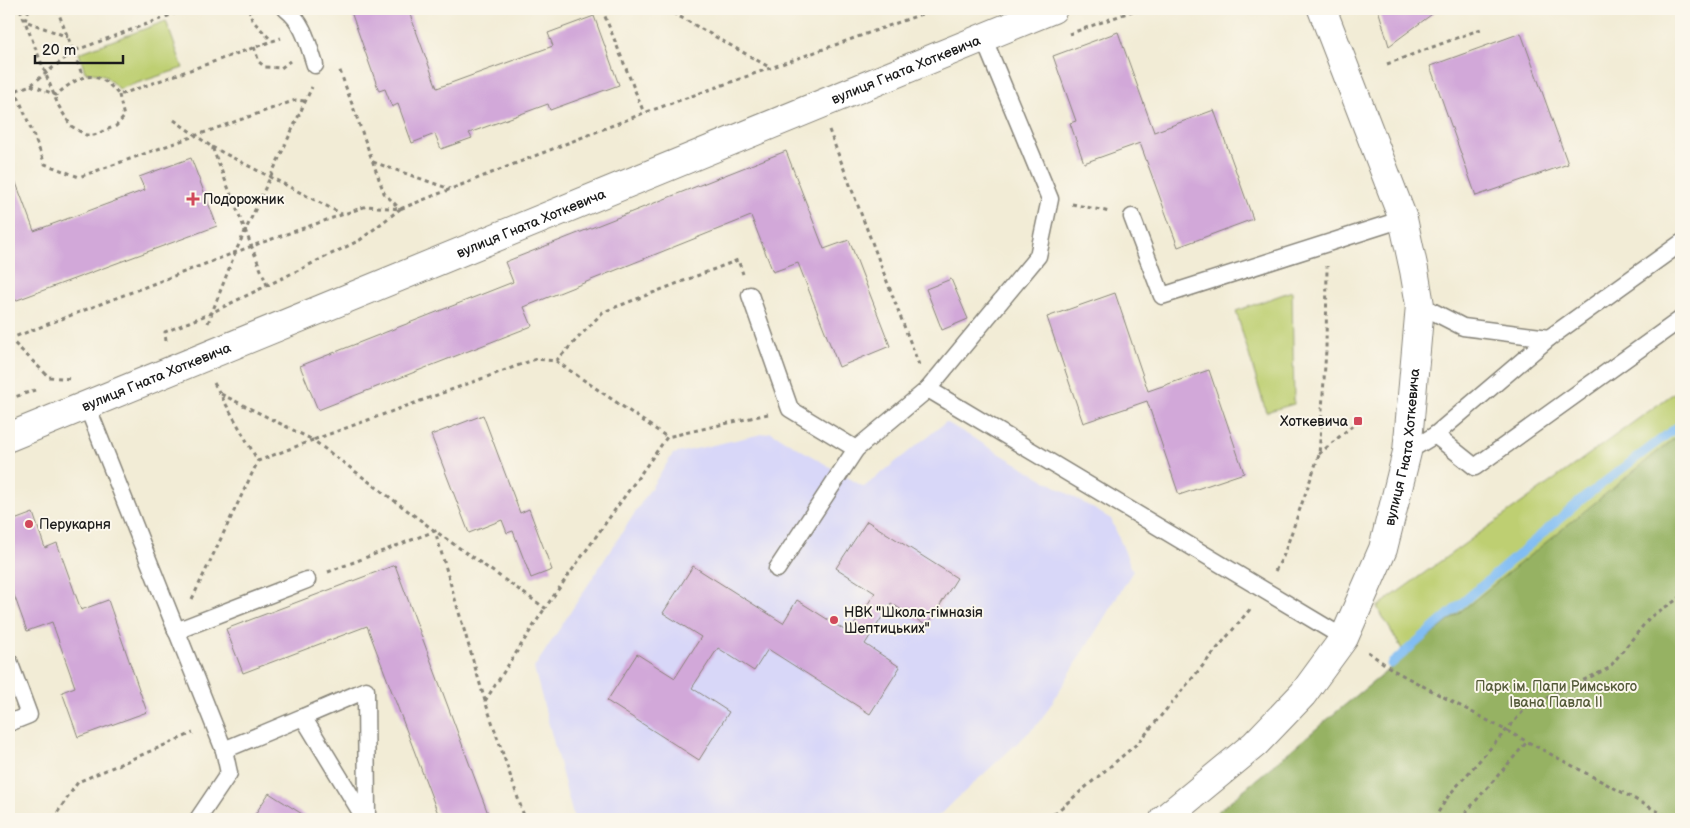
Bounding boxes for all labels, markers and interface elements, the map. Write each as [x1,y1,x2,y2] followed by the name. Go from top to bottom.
[829,31,983,108] street label: вулиця Гната Хоткевича
[35,32,122,64] scale bar
[42,41,76,60] text: 20 m
[454,185,609,262] street label: вулиця Гната Хоткевича
[203,191,285,208] place label: Подорожник
[187,193,199,205] marker: Подорожник
[79,339,234,415] street label: вулиця Гната Хоткевича
[1381,367,1423,527] street label: вулиця Гната Хоткевича
[1280,413,1349,430] place label: Хоткевича
[1352,415,1364,427] marker: Хоткевича
[39,516,111,533] place label: Перукарня
[23,518,35,530] marker: Перукарня
[844,604,983,637] place label: НВК "Школа-гімназія Шептицьких"
[828,614,840,626] marker: НВК "Школа-гімназія Шептицьких"
[1475,678,1637,711] park label: Парк ім. Папи Римського Івана Павла ІІ

